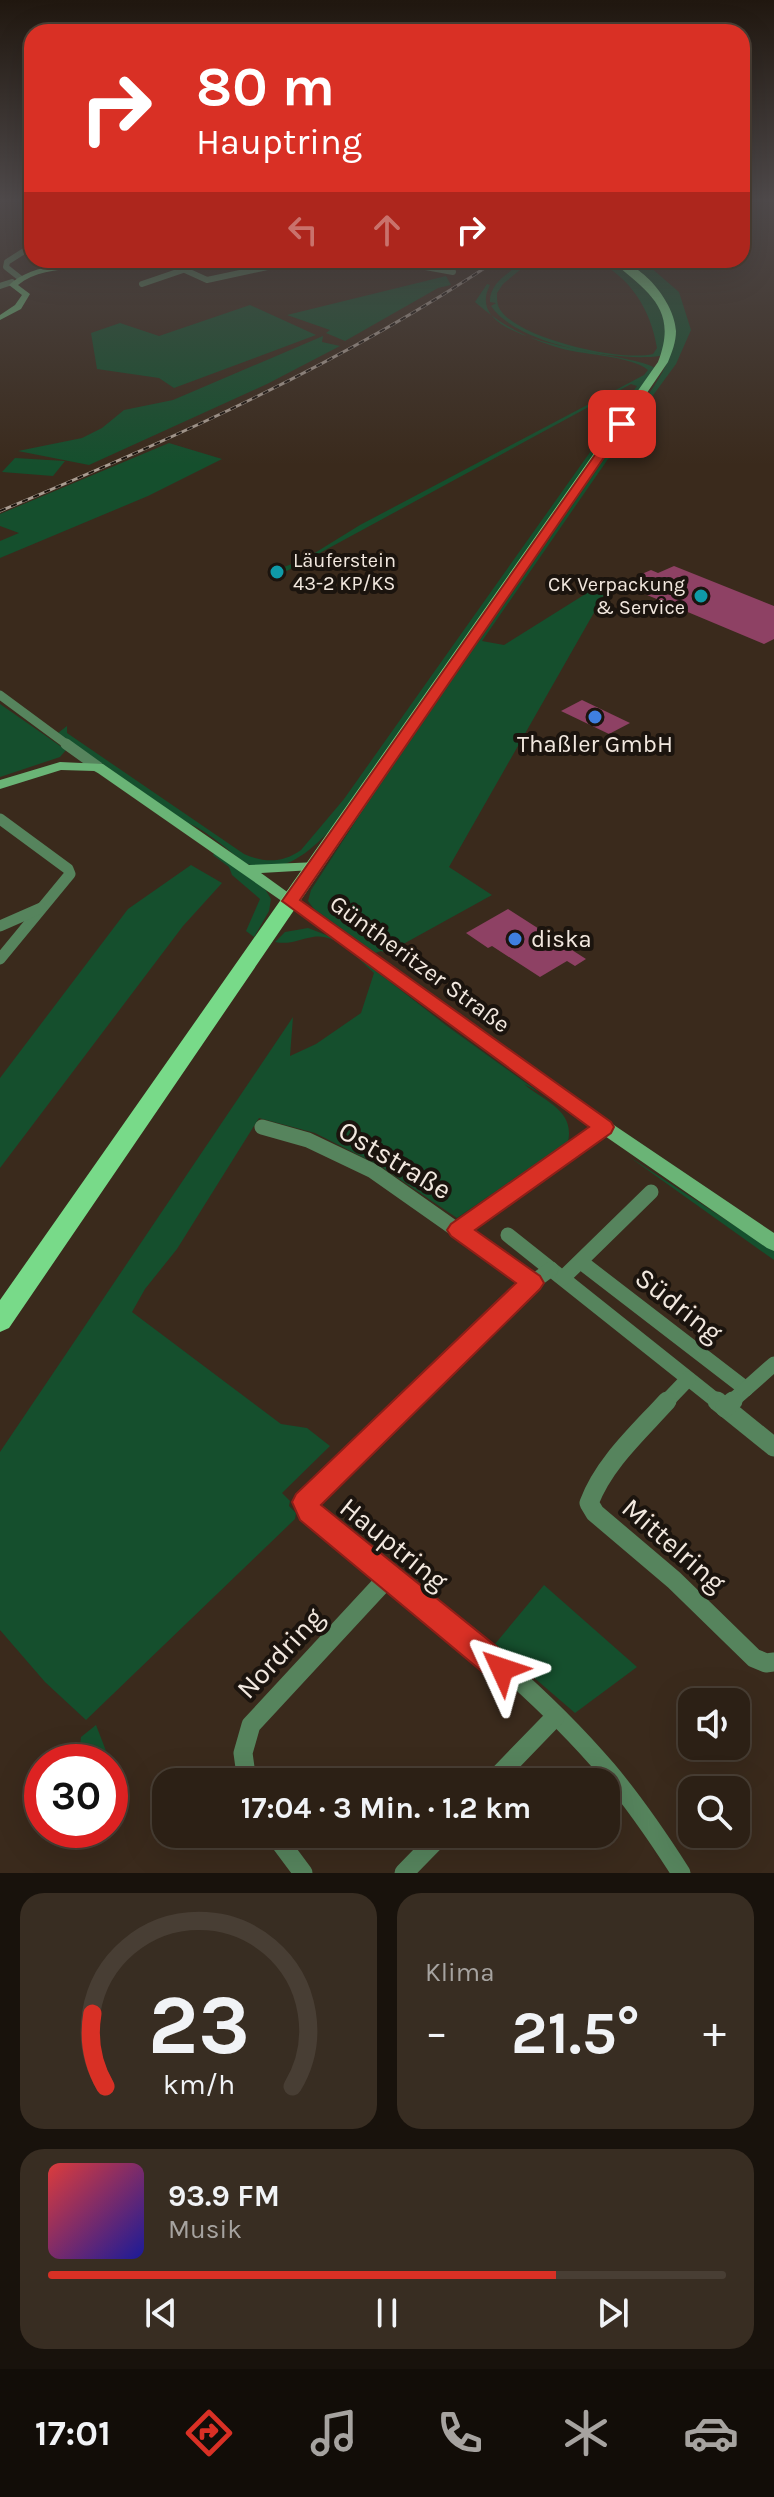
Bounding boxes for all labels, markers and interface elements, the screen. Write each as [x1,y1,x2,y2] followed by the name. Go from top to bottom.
[196,54,335,119] text: 80 m
[64,56,168,160] icon: right
[196,121,362,163] text: Hauptring
[281,208,325,252] icon: left
[365,208,409,252] icon: ahead
[449,208,493,252] icon: right
[588,390,656,458] pin
[600,402,644,446] icon: arrive
[293,549,396,595] place label: Läuferstein 43-2 KP/KS
[268,563,286,581] marker: Läuferstein 43-2 KP/KS
[548,573,685,619] place label: CK Verpackung & Service
[692,587,710,605] marker: CK Verpackung & Service
[586,708,604,726] marker: Thaßler GmbH
[517,730,673,758] place label: Thaßler GmbH
[325,889,515,1039] street label: Güntheritzer Straße
[531,925,592,953] place label: diska
[506,930,524,948] marker: diska
[333,1113,457,1207] street label: Oststraße
[629,1261,729,1349] street label: Südring
[333,1491,455,1598] street label: Hauptring
[615,1491,733,1599] street label: Mittelring
[230,1601,331,1705] street label: Nordring
[460,1627,544,1711] position arrow
[678,1688,750,1848] map controls
[678,1688,750,1760] button: sound
[24,1744,128,1848] speed limit sign: 30
[678,1776,750,1848] button: search
[241,1790,531,1826] text: 17:04 · 3 Min. · 1.2 km
[425,1957,494,1988] text: Klima
[147,1977,250,2074] text: 23
[511,1998,640,2068] text: 21.5°
[425,2007,448,2058] text: −
[703,2007,726,2058] text: +
[162,2068,235,2101] text: km/h
[168,2178,280,2214] text: 93.9 FM
[168,2214,242,2245] text: Musik
[139,2291,183,2335] icon: previous
[365,2291,409,2335] icon: pause
[591,2291,635,2335] icon: next
[181,2405,237,2461] icon: directions
[306,2405,362,2461] icon: music
[432,2405,488,2461] icon: phone
[558,2405,614,2461] icon: climate
[683,2405,739,2461] icon: car
[35,2412,111,2454] text: 17:01

